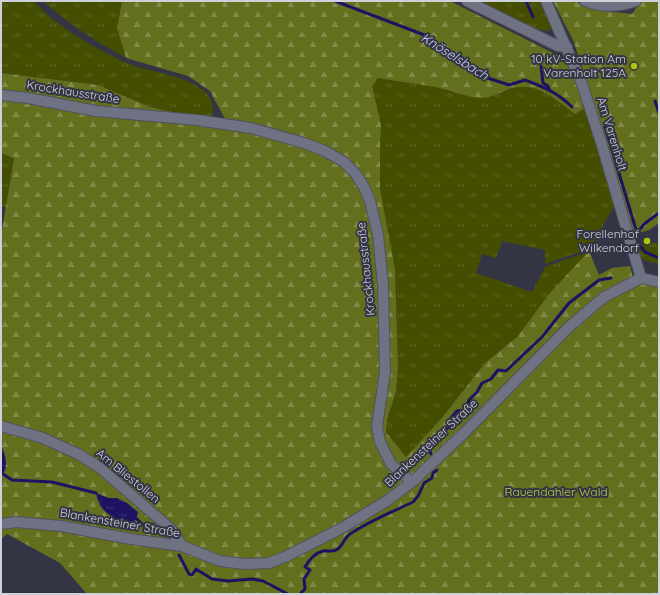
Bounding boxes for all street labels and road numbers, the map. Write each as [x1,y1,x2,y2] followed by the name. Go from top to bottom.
[25,77,121,106] street label: Krockhausstraße
[594,95,631,172] street label: Am Varenholt
[353,221,378,317] street label: Krockhausstraße
[381,395,480,490] street label: Blankensteiner Straße
[93,445,163,506] street label: Am Bliestollen
[59,505,182,541] street label: Blankensteiner Straße

